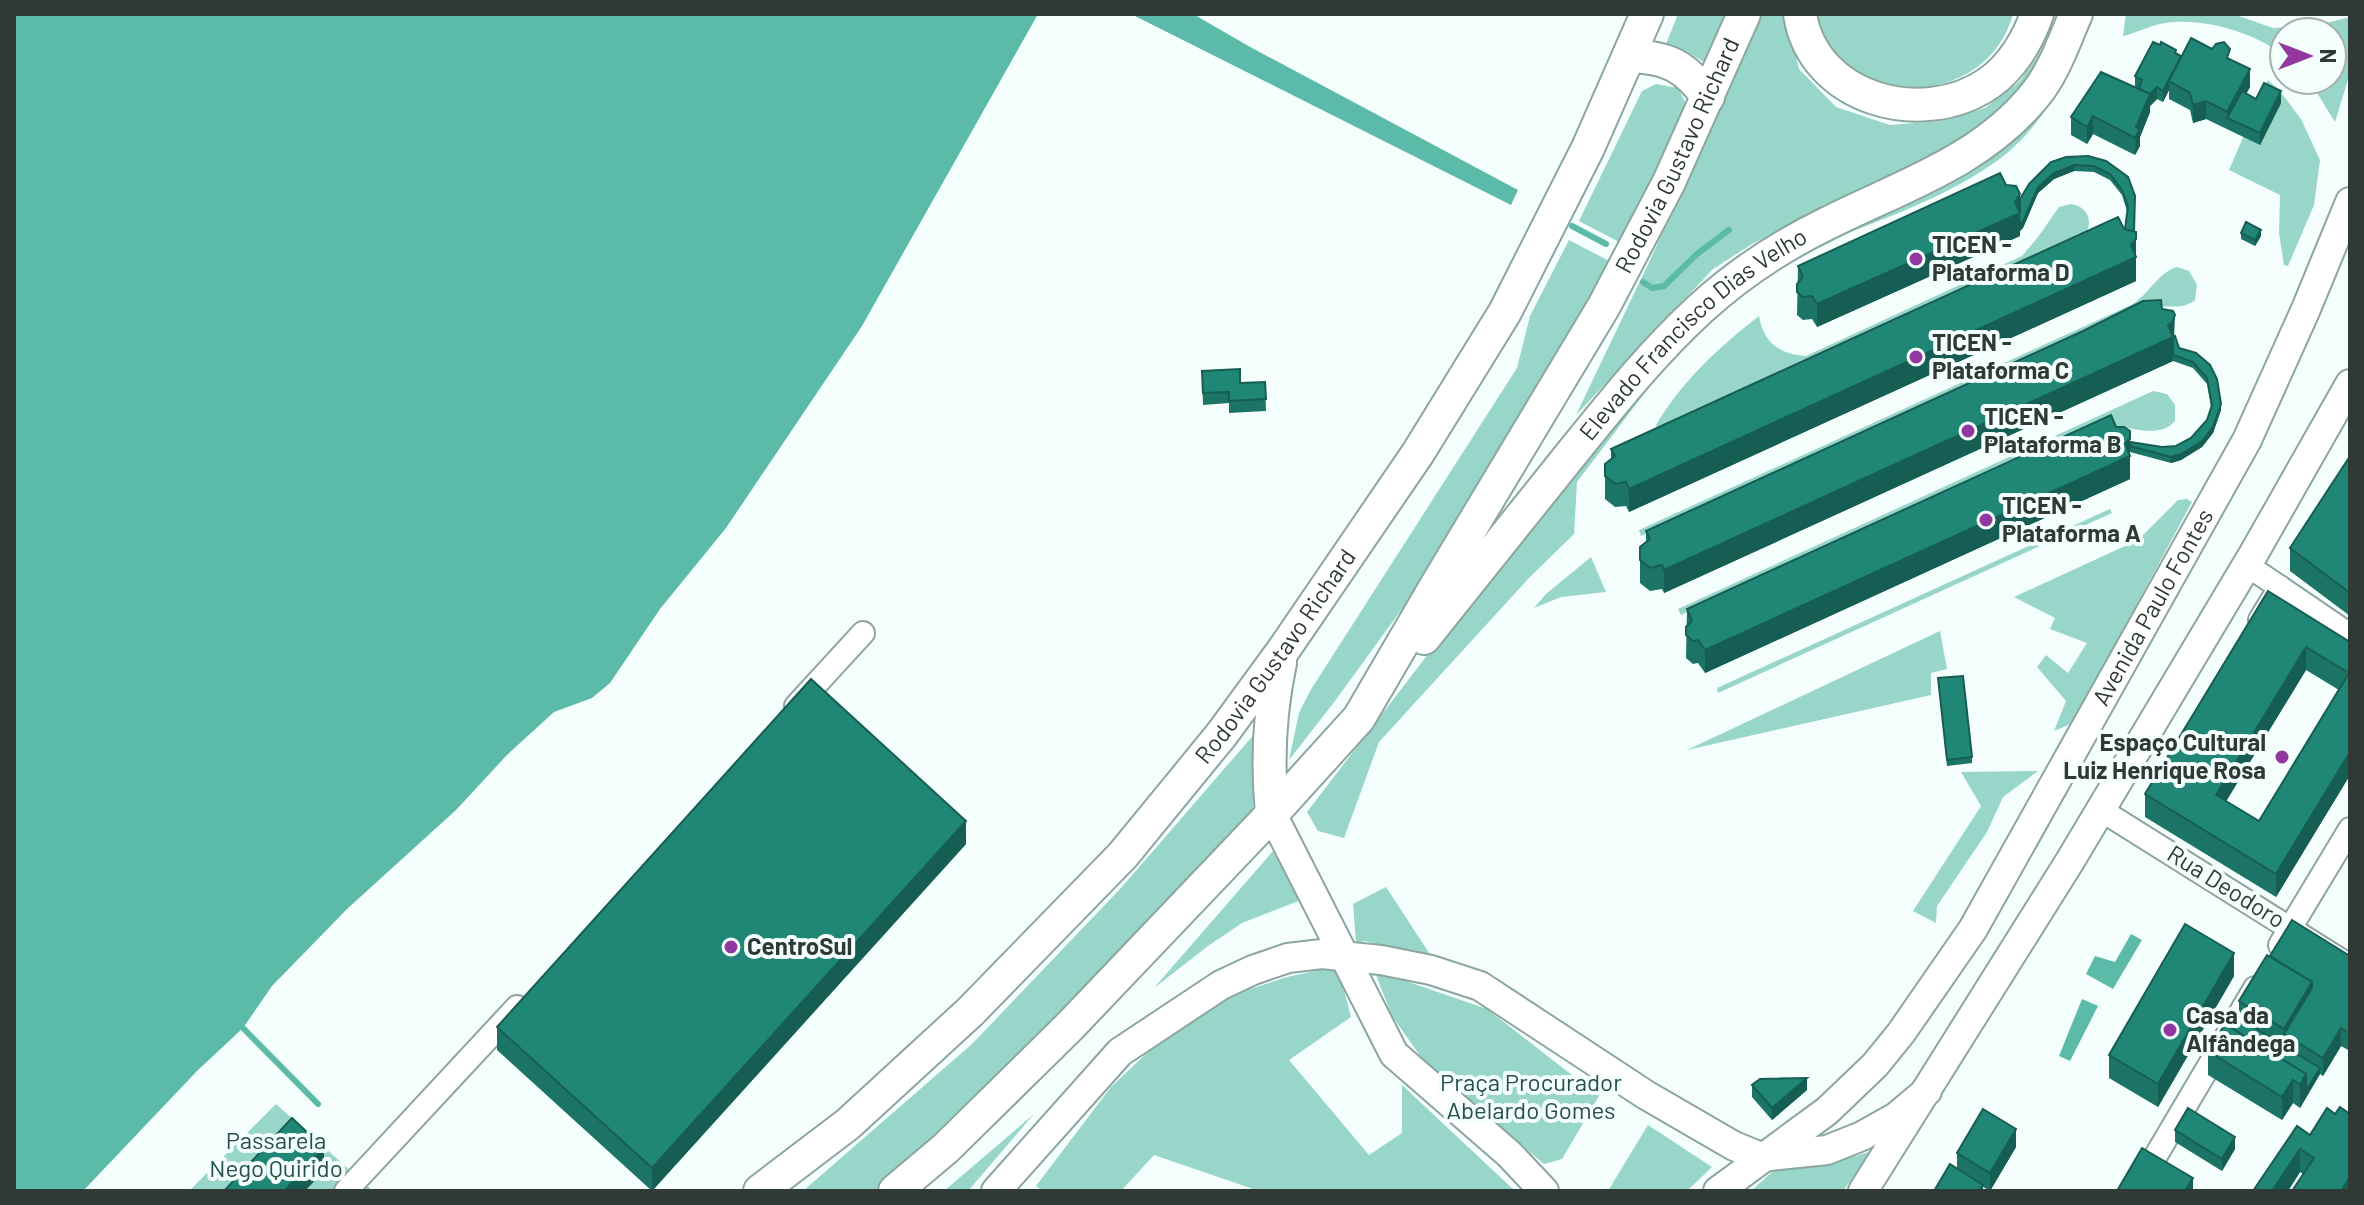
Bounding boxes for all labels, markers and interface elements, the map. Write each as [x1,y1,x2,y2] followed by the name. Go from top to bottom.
[2268,16,2348,96] north arrow
[1608,33,1745,277] street label: Rodovia Gustavo Richard
[2316,49,2342,63] text: N
[1572,221,1811,445] street label: Elevado Francisco Dias Velho
[1932,229,2070,286] place label: TICEN - Plataforma D
[1907,250,1925,268] marker: TICEN - Plataforma D
[1932,327,2069,384] place label: TICEN - Plataforma C
[1907,348,1925,366] marker: TICEN - Plataforma C
[1984,401,2122,458] place label: TICEN - Plataforma B
[1959,422,1977,440] marker: TICEN - Plataforma B
[2002,490,2141,547] place label: TICEN - Plataforma A
[2085,503,2219,710] street label: Avenida Paulo Fontes
[1977,511,1995,529] marker: TICEN - Plataforma A
[1188,543,1361,769] street label: Rodovia Gustavo Richard
[2063,727,2266,784] place label: Espaço Cultural Luiz Henrique Rosa
[2273,748,2291,766] marker: Espaço Cultural Luiz Henrique Rosa
[2163,838,2291,933] street label: Rua Deodoro
[747,931,852,960] place label: CentroSul
[722,938,740,956] marker: CentroSul
[2186,1000,2296,1057] place label: Casa da Alfândega
[2161,1021,2179,1039] marker: Casa da Alfândega
[1440,1067,1622,1124] park label: Praça Procurador Abelardo Gomes
[209,1125,343,1182] park label: Passarela Nego Quirido

